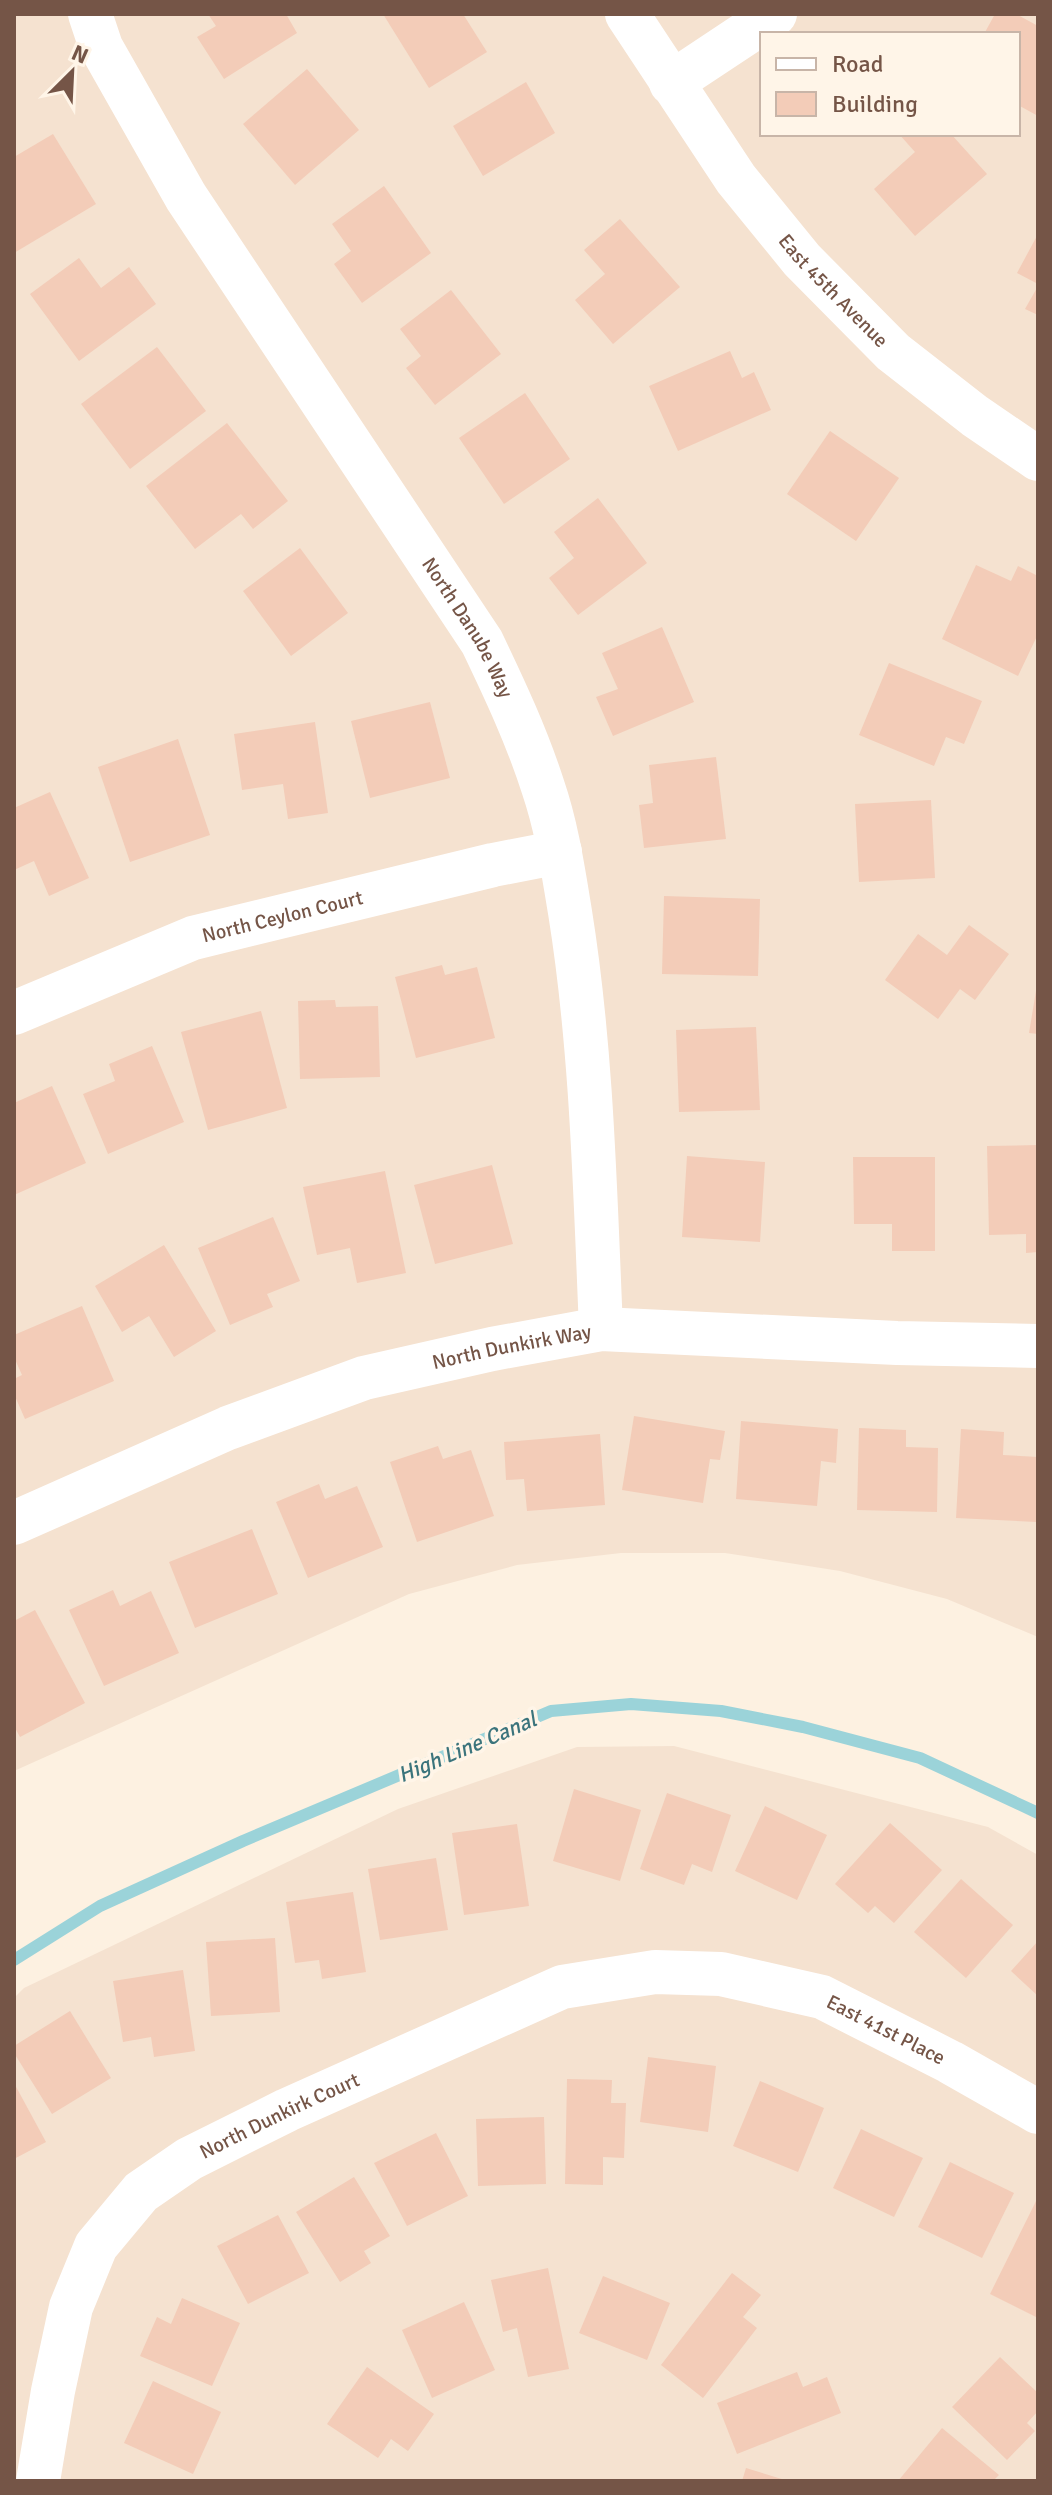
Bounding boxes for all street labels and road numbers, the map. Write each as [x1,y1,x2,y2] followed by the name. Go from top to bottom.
[773,229,894,353] street label: East 45th Avenue
[417,552,519,702] street label: North Danube Way
[199,885,365,948] street label: North Ceylon Court
[430,1318,594,1375] street label: North Dunkirk Way
[822,1989,950,2070] street label: East 41st Place
[195,2067,363,2164] street label: North Dunkirk Court

